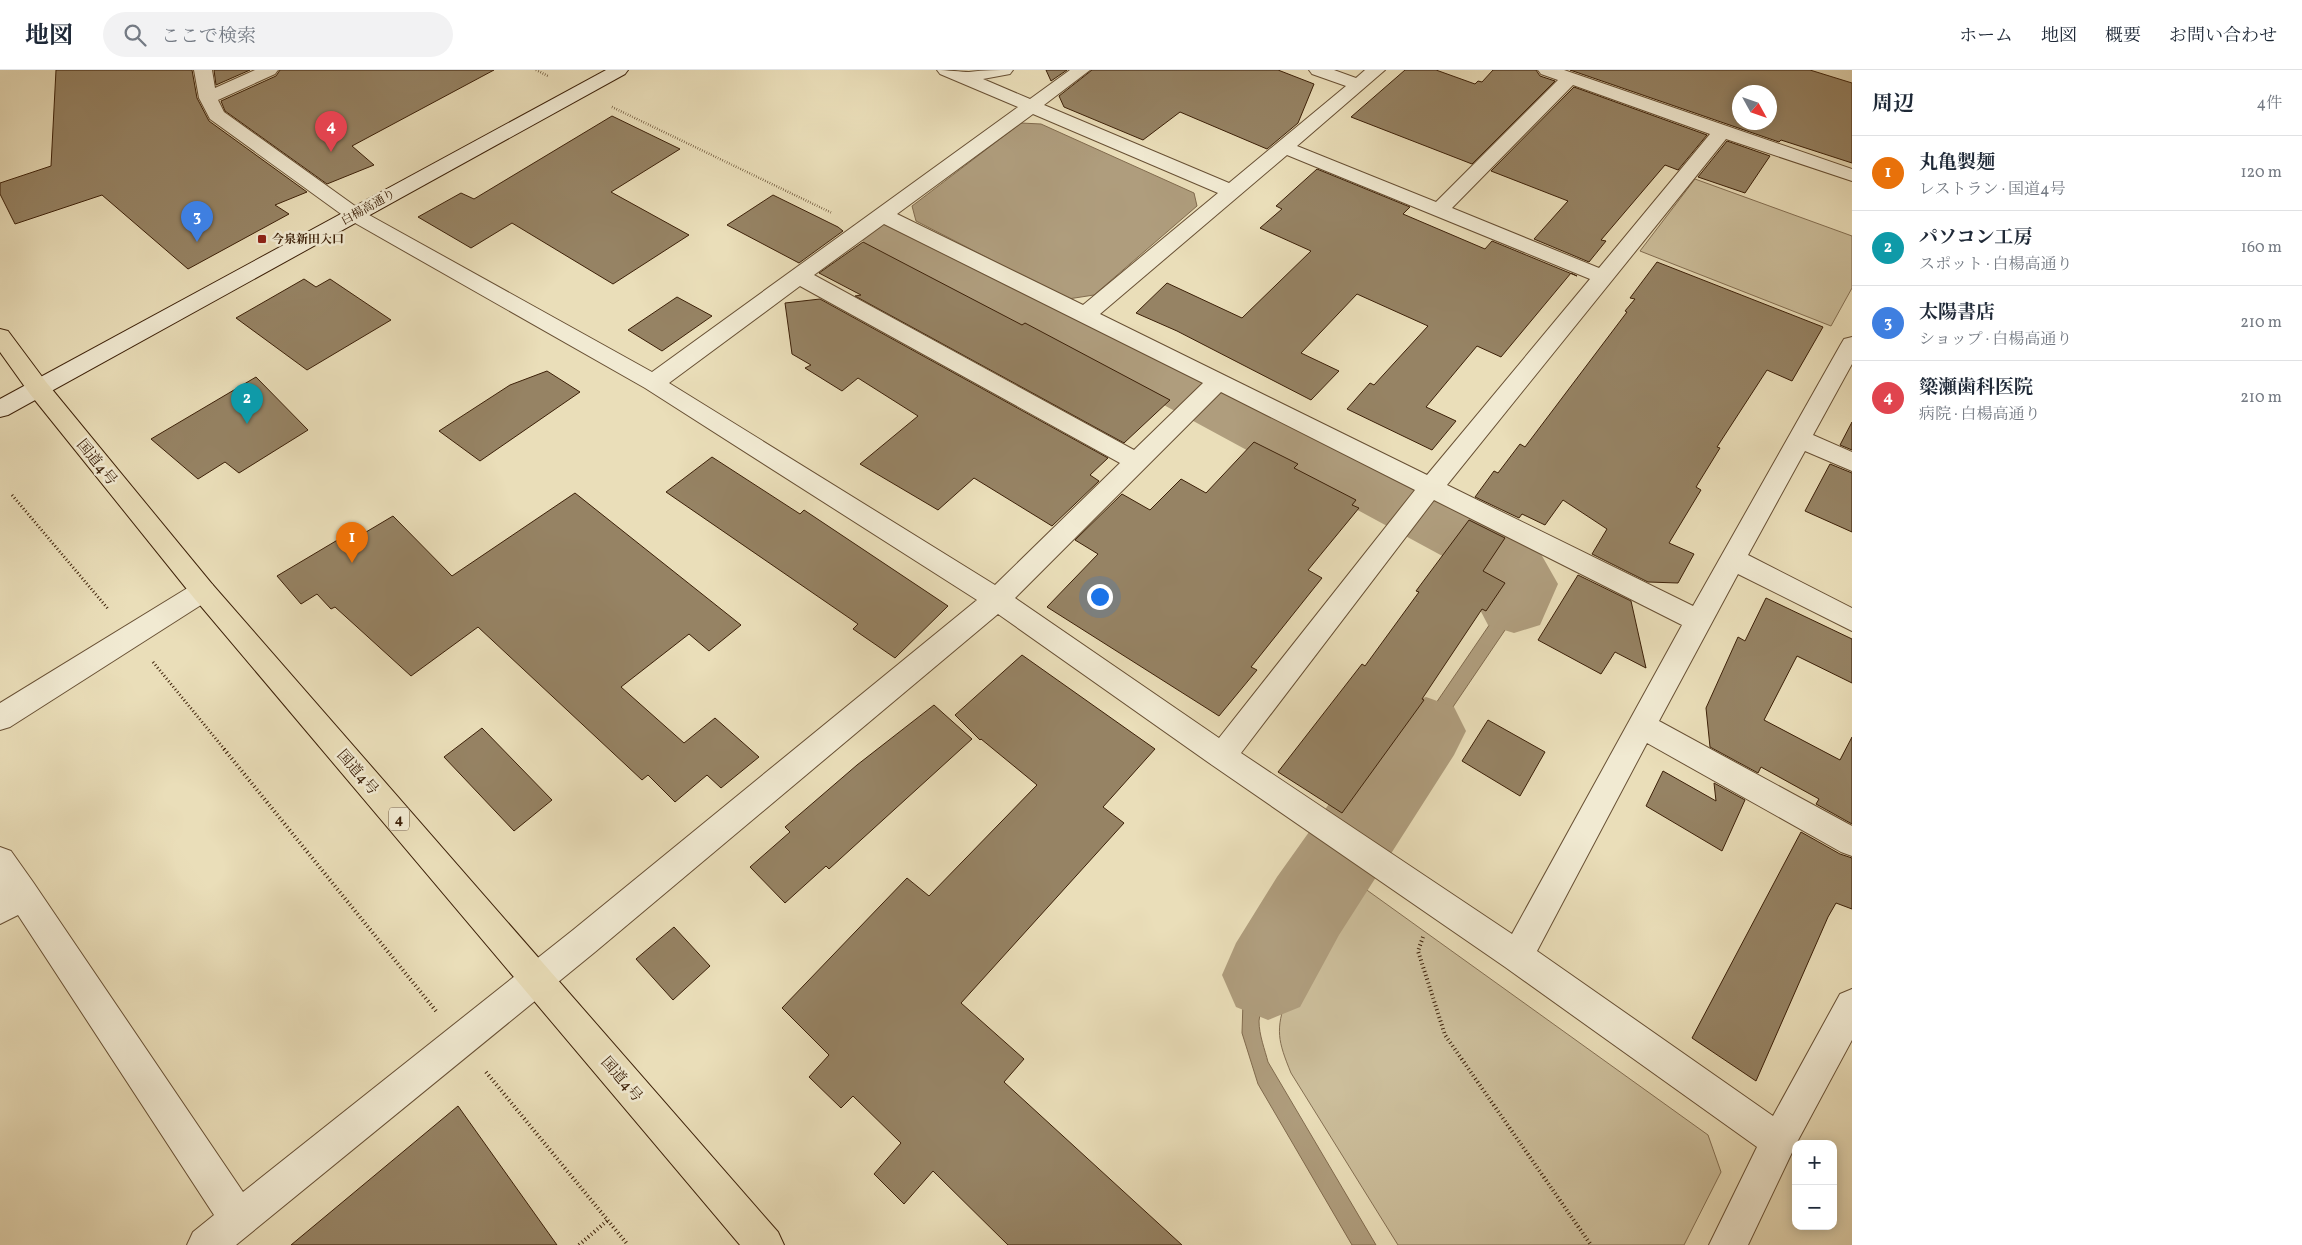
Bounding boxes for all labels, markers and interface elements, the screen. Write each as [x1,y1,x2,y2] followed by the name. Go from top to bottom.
[103,12,453,57] search box
[25,20,73,54] text: 地図
[121,21,149,49] icon: search
[161,24,256,50] text: ここで検索
[1959,24,2013,49] text: ホーム
[2041,24,2077,49] text: 地図
[2105,24,2141,49] text: 概要
[2169,24,2277,49] text: お問い合わせ
[1732,85,1777,130] north arrow
[1872,90,1914,119] text: 周辺
[2256,93,2282,115] text: 4件
[315,111,347,152] pin: 4
[1919,150,1995,176] text: 丸亀製麺
[1885,162,1891,184] text: 1
[2240,162,2282,184] text: 120 m
[1919,179,2066,201] text: レストラン · 国道4号
[338,186,399,229] street label: 白楊高通り
[181,201,213,242] pin: 3
[1919,225,2033,251] text: パソコン工房
[272,232,344,248] place label: 今泉新田入口
[256,233,268,245] marker: 今泉新田入口
[1884,237,1892,259] text: 2
[2241,237,2282,259] text: 160 m
[1919,254,2073,276] text: スポット · 白楊高通り
[1919,300,1995,326] text: 太陽書店
[1884,312,1892,334] text: 3
[2240,312,2282,334] text: 210 m
[1919,329,2072,351] text: ショップ · 白楊高通り
[1919,375,2033,401] text: 簗瀬歯科医院
[231,383,263,424] pin: 2
[1883,387,1893,409] text: 4
[2240,387,2282,409] text: 210 m
[1919,404,2041,426] text: 病院 · 白楊高通り
[71,435,121,491] street label: 国道4号
[336,522,368,563] pin: 1
[1087,584,1113,610] your location
[331,746,382,800] street label: 国道4号
[389,808,409,831] road number: 4
[595,1053,646,1107] street label: 国道4号
[1792,1140,1837,1230] map controls
[1792,1140,1837,1185] button: +
[1792,1185,1837,1230] button: −

